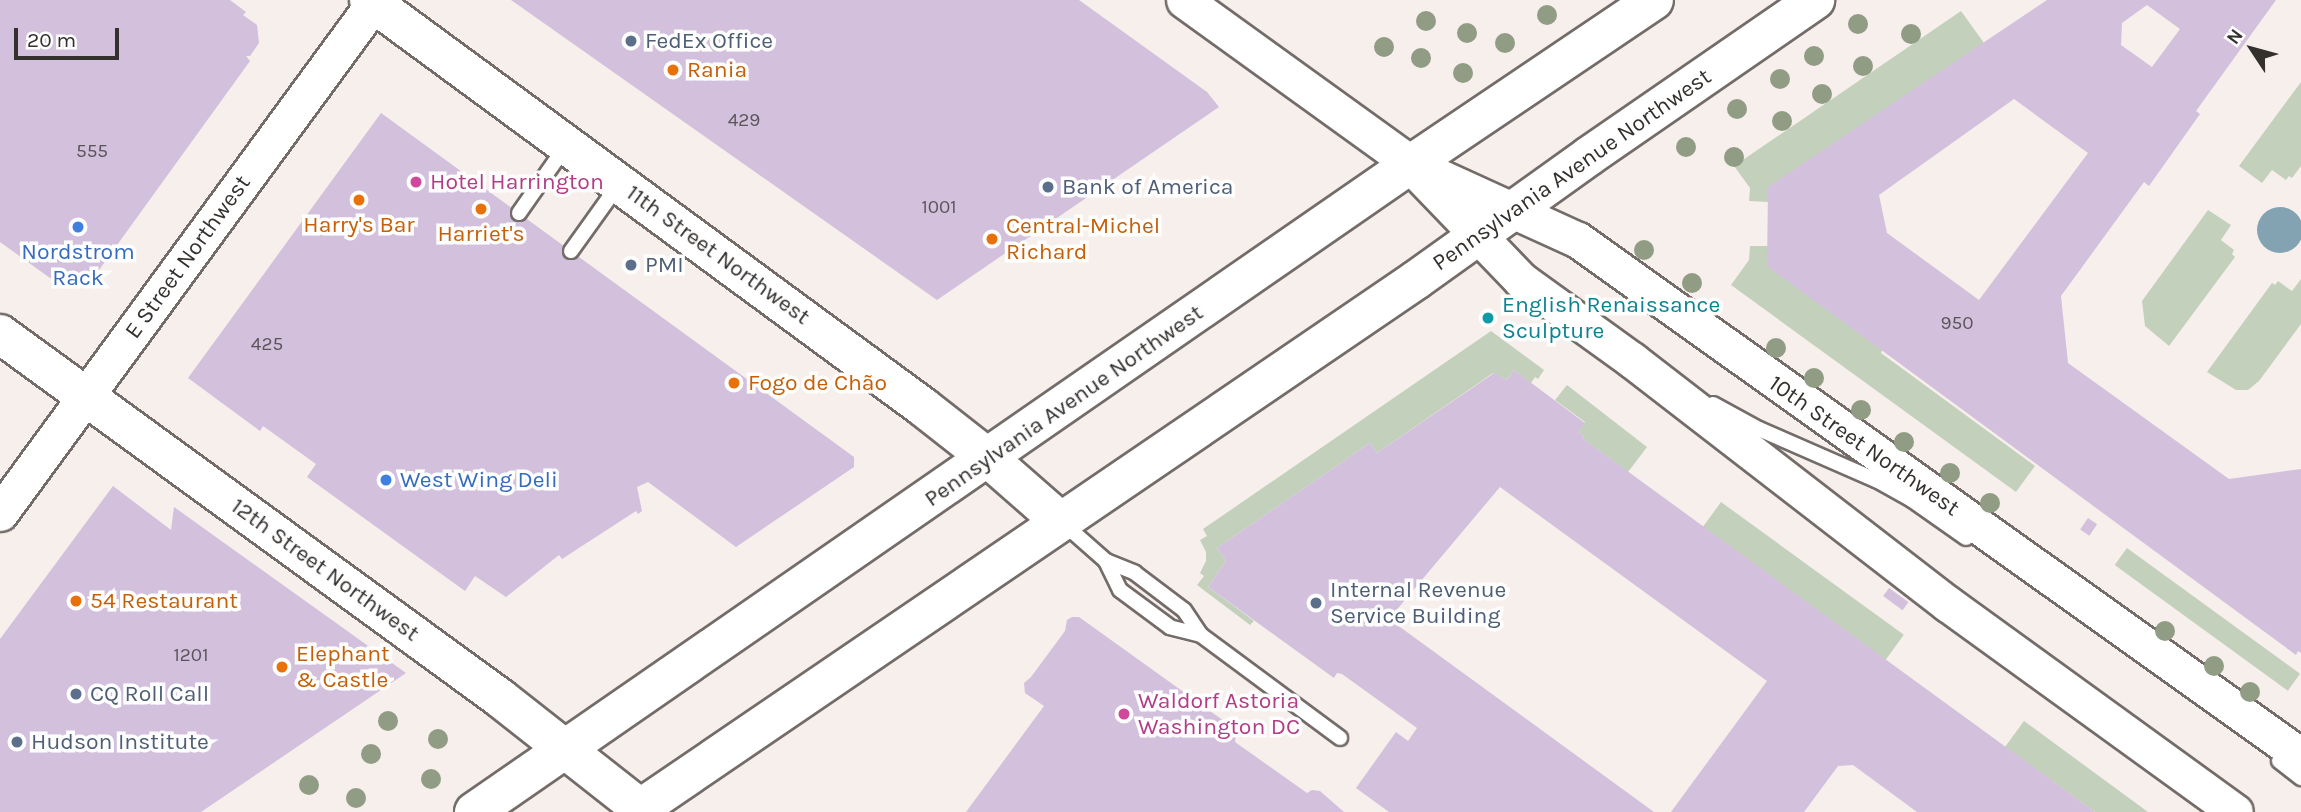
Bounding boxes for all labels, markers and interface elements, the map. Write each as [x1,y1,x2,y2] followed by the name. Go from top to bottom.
[18,14,122,58] scale bar
[2217,14,2287,84] north arrow
[2222,25,2248,49] text: N
[645,27,773,55] place label: FedEx Office
[27,28,76,52] text: 20 m
[623,33,639,49] marker: FedEx Office
[687,56,747,84] place label: Rania
[665,62,681,78] marker: Rania
[1427,63,1717,277] street label: Pennsylvania Avenue Northwest
[728,110,760,132] house number: 429
[76,141,108,163] house number: 555
[430,168,604,196] place label: Hotel Harrington
[119,170,257,344] street label: E Street Northwest
[1062,173,1233,201] place label: Bank of America
[408,174,424,190] marker: Hotel Harrington
[621,179,815,331] street label: 11th Street Northwest
[1040,179,1056,195] marker: Bank of America
[351,192,367,208] marker: Harry's Bar
[921,197,957,219] house number: 1001
[473,201,489,217] marker: Harriet's
[303,211,415,239] place label: Harry's Bar
[1006,212,1160,266] place label: Central-Michel Richard
[70,219,86,235] marker: Nordstrom Rack
[437,220,525,248] place label: Harriet's
[984,231,1000,247] marker: Central-Michel Richard
[21,238,135,292] place label: Nordstrom Rack
[645,251,684,279] place label: PMI
[623,257,639,273] marker: PMI
[1502,291,1720,345] place label: English Renaissance Sculpture
[919,299,1209,513] street label: Pennsylvania Avenue Northwest
[1480,310,1496,326] marker: English Renaissance Sculpture
[1940,313,1974,335] house number: 950
[251,334,283,356] house number: 425
[748,369,887,397] place label: Fogo de Chão
[1763,370,1965,522] street label: 10th Street Northwest
[726,375,742,391] marker: Fogo de Chão
[400,466,558,494] place label: West Wing Deli
[378,472,394,488] marker: West Wing Deli
[226,492,424,648] street label: 12th Street Northwest
[1330,576,1506,630] place label: Internal Revenue Service Building
[90,587,238,615] place label: 54 Restaurant
[68,593,84,609] marker: 54 Restaurant
[1308,595,1324,611] marker: Internal Revenue Service Building
[296,640,390,694] place label: Elephant & Castle
[174,645,208,667] house number: 1201
[274,659,290,675] marker: Elephant & Castle
[90,680,209,708] place label: CQ Roll Call
[68,686,84,702] marker: CQ Roll Call
[1138,687,1300,741] place label: Waldorf Astoria Washington DC
[1116,706,1132,722] marker: Waldorf Astoria Washington DC
[31,728,209,756] place label: Hudson Institute
[9,734,25,750] marker: Hudson Institute

